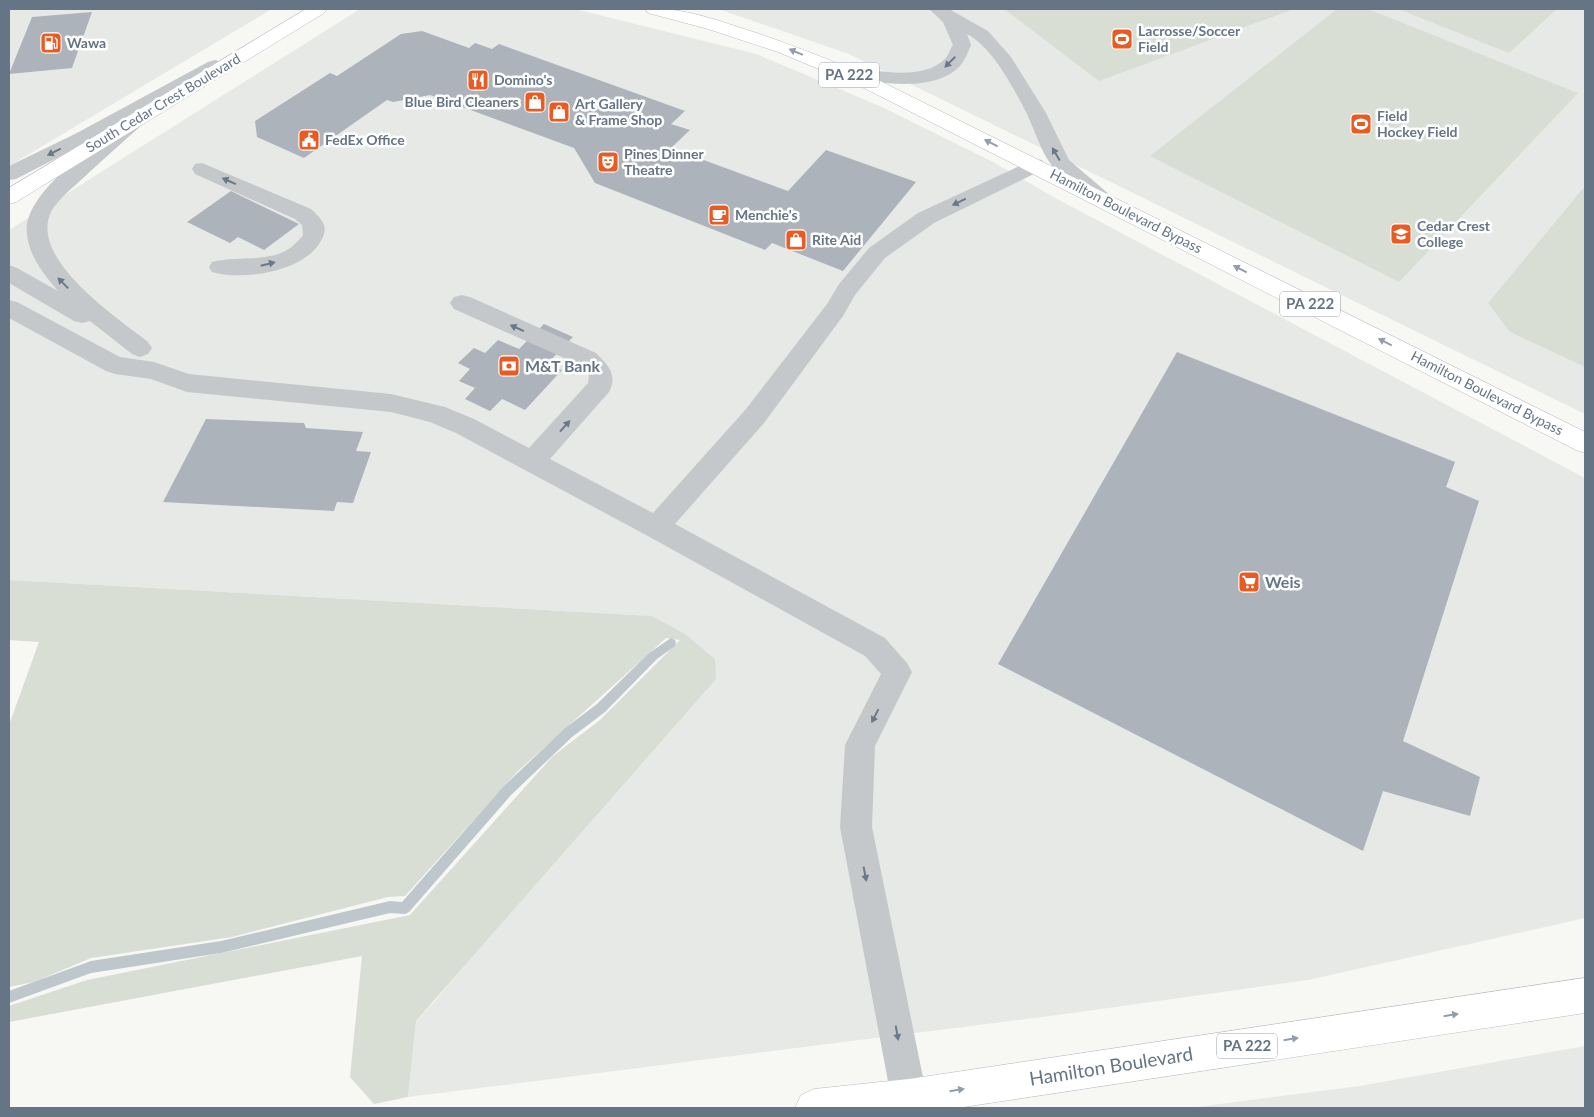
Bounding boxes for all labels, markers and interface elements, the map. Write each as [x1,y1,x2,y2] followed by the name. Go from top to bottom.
[1138,22,1241,55] place label: Lacrosse/Soccer Field
[1110,27,1134,51] sports icon: Lacrosse/Soccer Field
[39,31,63,55] fuel station icon: Wawa
[67,34,106,51] place label: Wawa
[789,48,803,56] one-way arrow
[82,50,243,156] street label: South Cedar Crest Boulevard
[944,56,956,68] one-way arrow
[819,62,879,88] road number: PA 222
[466,68,490,92] restaurant icon: Domino's
[494,71,552,88] place label: Domino's
[523,90,547,114] shop icon: Blue Bird Cleaners
[405,93,519,110] place label: Blue Bird Cleaners
[574,95,662,128] place label: Art Gallery & Frame Shop
[547,100,571,124] shop icon: Art Gallery & Frame Shop
[1377,107,1458,140] place label: Field Hockey Field
[1349,112,1373,136] sports icon: Field Hockey Field
[297,128,321,152] public building icon: FedEx Office
[325,131,405,148] place label: FedEx Office
[984,139,998,147] one-way arrow
[624,145,704,178] place label: Pines Dinner Theatre
[47,148,62,156] one-way arrow
[1051,148,1060,161] one-way arrow
[596,150,620,174] theatre icon: Pines Dinner Theatre
[1047,165,1205,256] street label: Hamilton Boulevard Bypass
[222,177,236,185] one-way arrow
[952,198,966,206] one-way arrow
[707,203,731,227] cafe icon: Menchie's
[735,206,798,223] place label: Menchie's
[1417,217,1491,250] place label: Cedar Crest College
[1389,222,1413,246] school or university icon: Cedar Crest College
[784,228,808,252] shop icon: Rite Aid
[812,231,861,248] place label: Rite Aid
[261,260,276,268] one-way arrow
[1233,265,1247,273] one-way arrow
[57,277,69,289] one-way arrow
[1280,292,1340,316] road number: PA 222
[510,324,524,332] one-way arrow
[1378,338,1393,346] one-way arrow
[1408,347,1566,438] street label: Hamilton Boulevard Bypass
[497,354,521,378] bank icon: M&T Bank
[525,356,600,375] place label: M&T Bank
[559,421,571,433] one-way arrow
[1237,570,1261,594] supermarket icon: Weis
[1265,572,1300,591] place label: Weis
[871,709,879,723] one-way arrow
[862,866,870,882] one-way arrow
[1444,1011,1460,1019] one-way arrow
[893,1026,901,1042] one-way arrow
[1217,1034,1277,1058] road number: PA 222
[1283,1035,1299,1043] one-way arrow
[1027,1041,1194,1090] street label: Hamilton Boulevard
[949,1085,965,1093] one-way arrow

